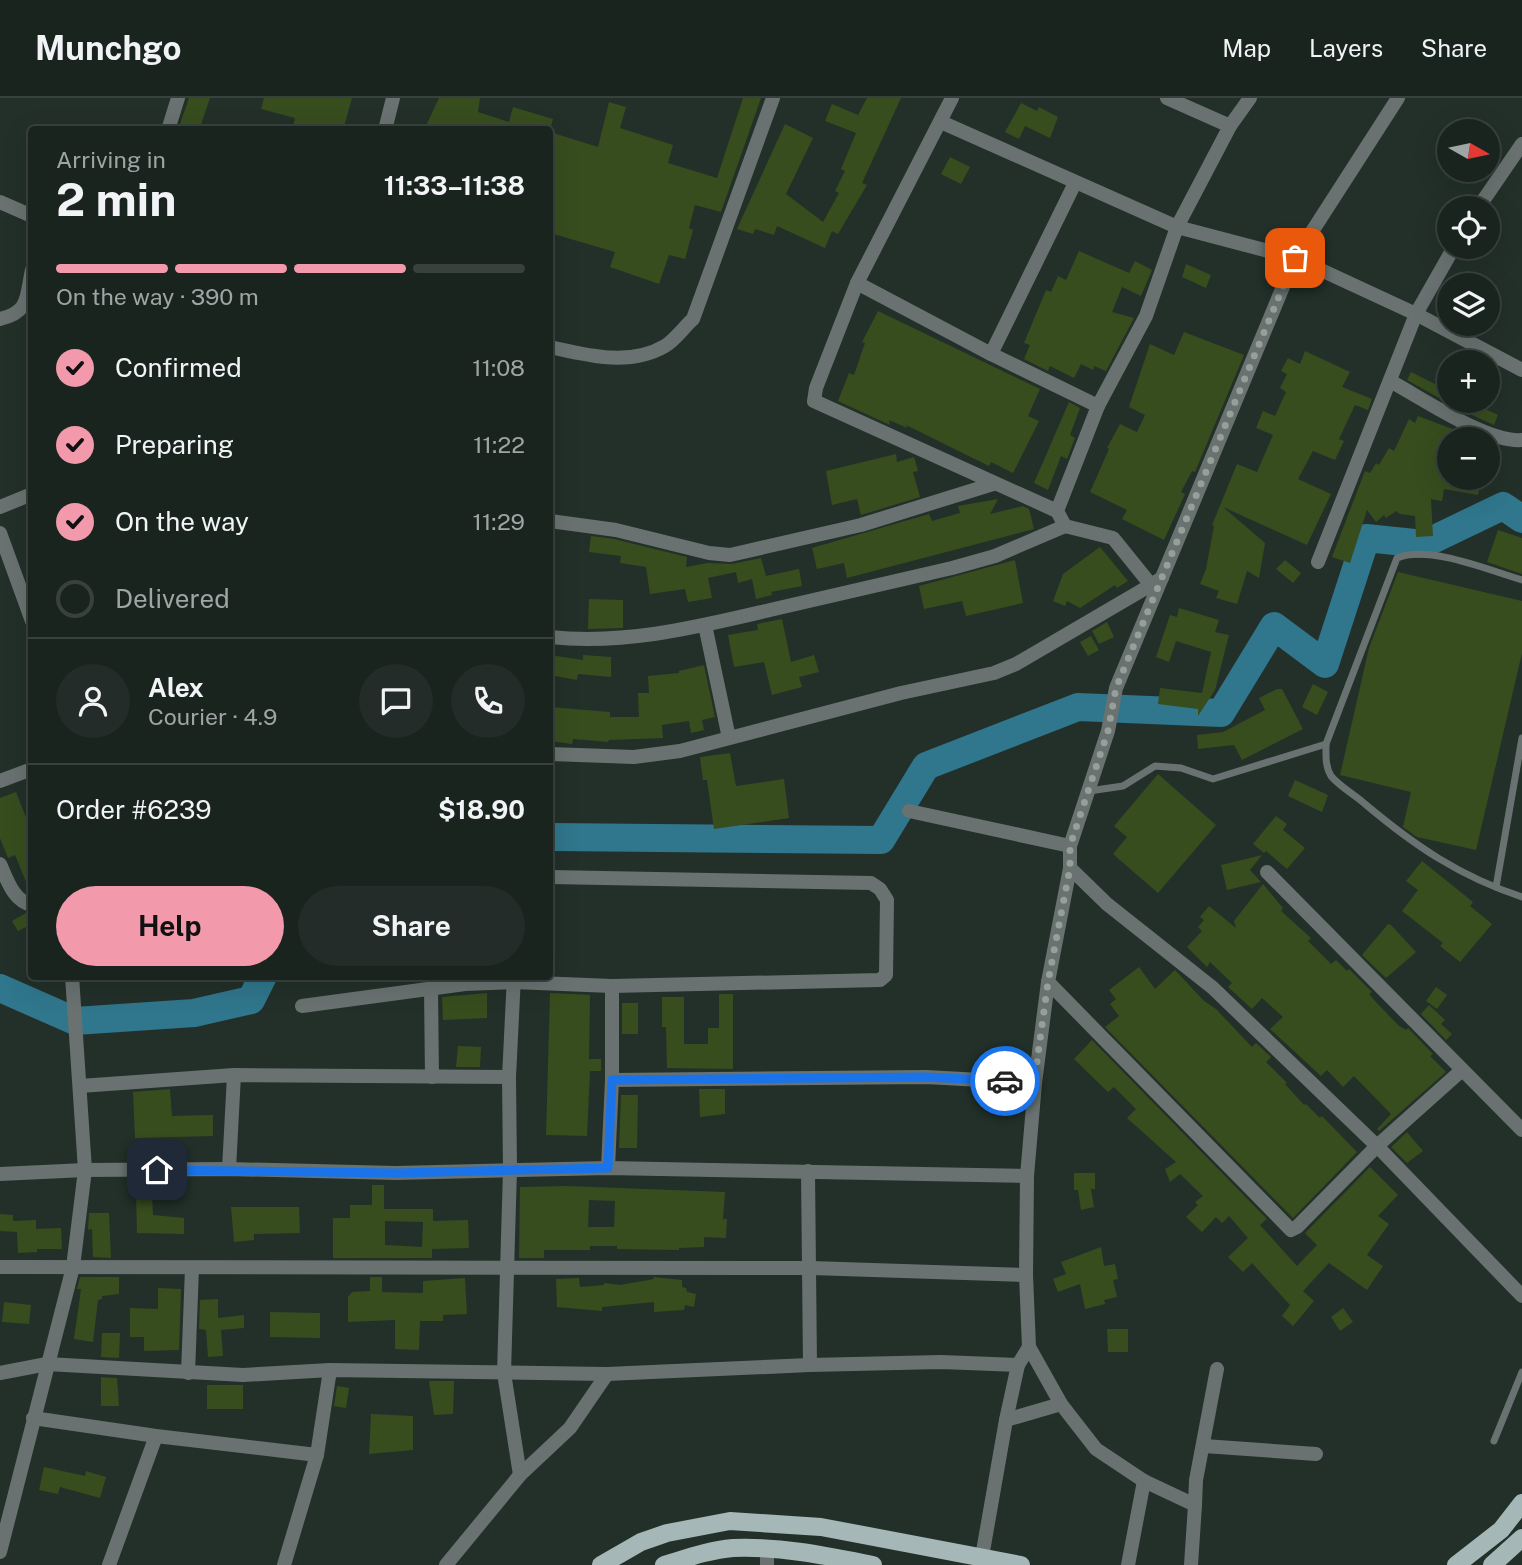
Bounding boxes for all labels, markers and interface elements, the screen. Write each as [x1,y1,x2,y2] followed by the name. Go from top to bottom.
[35,29,181,67] text: Munchgo
[1222,34,1271,62] text: Map
[1309,34,1383,62] text: Layers
[1421,34,1487,62] text: Share
[1437,119,1500,182] north arrow
[1437,119,1500,490] map controls
[56,146,166,173] text: Arriving in
[384,170,525,201] text: 11:33–11:38
[56,172,176,226] text: 2 min
[1437,196,1500,259] button: locate
[1265,228,1325,288] pin
[1276,239,1314,277] icon: bag
[1437,273,1500,336] button: layers
[56,283,259,310] text: On the way · 390 m
[56,349,94,387] icon: check
[1437,350,1500,413] button: +
[115,352,242,383] text: Confirmed
[472,354,525,381] text: 11:08
[56,426,94,464] icon: check
[1437,427,1500,490] button: −
[115,429,234,460] text: Preparing
[473,431,525,458] text: 11:22
[56,503,94,541] icon: check
[115,506,249,537] text: On the way
[473,508,525,535] text: 11:29
[115,583,230,614] text: Delivered
[56,664,130,738] button: person
[359,664,433,738] button: chat
[451,664,525,738] button: phone
[148,672,204,703] text: Alex
[148,703,277,730] text: Courier · 4.9
[56,794,211,825] text: Order #6239
[438,794,525,825] text: $18.90
[56,886,284,966] button: Help
[298,886,525,966] button: Share
[970,1046,1040,1116] courier
[986,1062,1024,1100] icon: car
[127,1140,187,1200] pin
[138,1151,176,1189] icon: home

